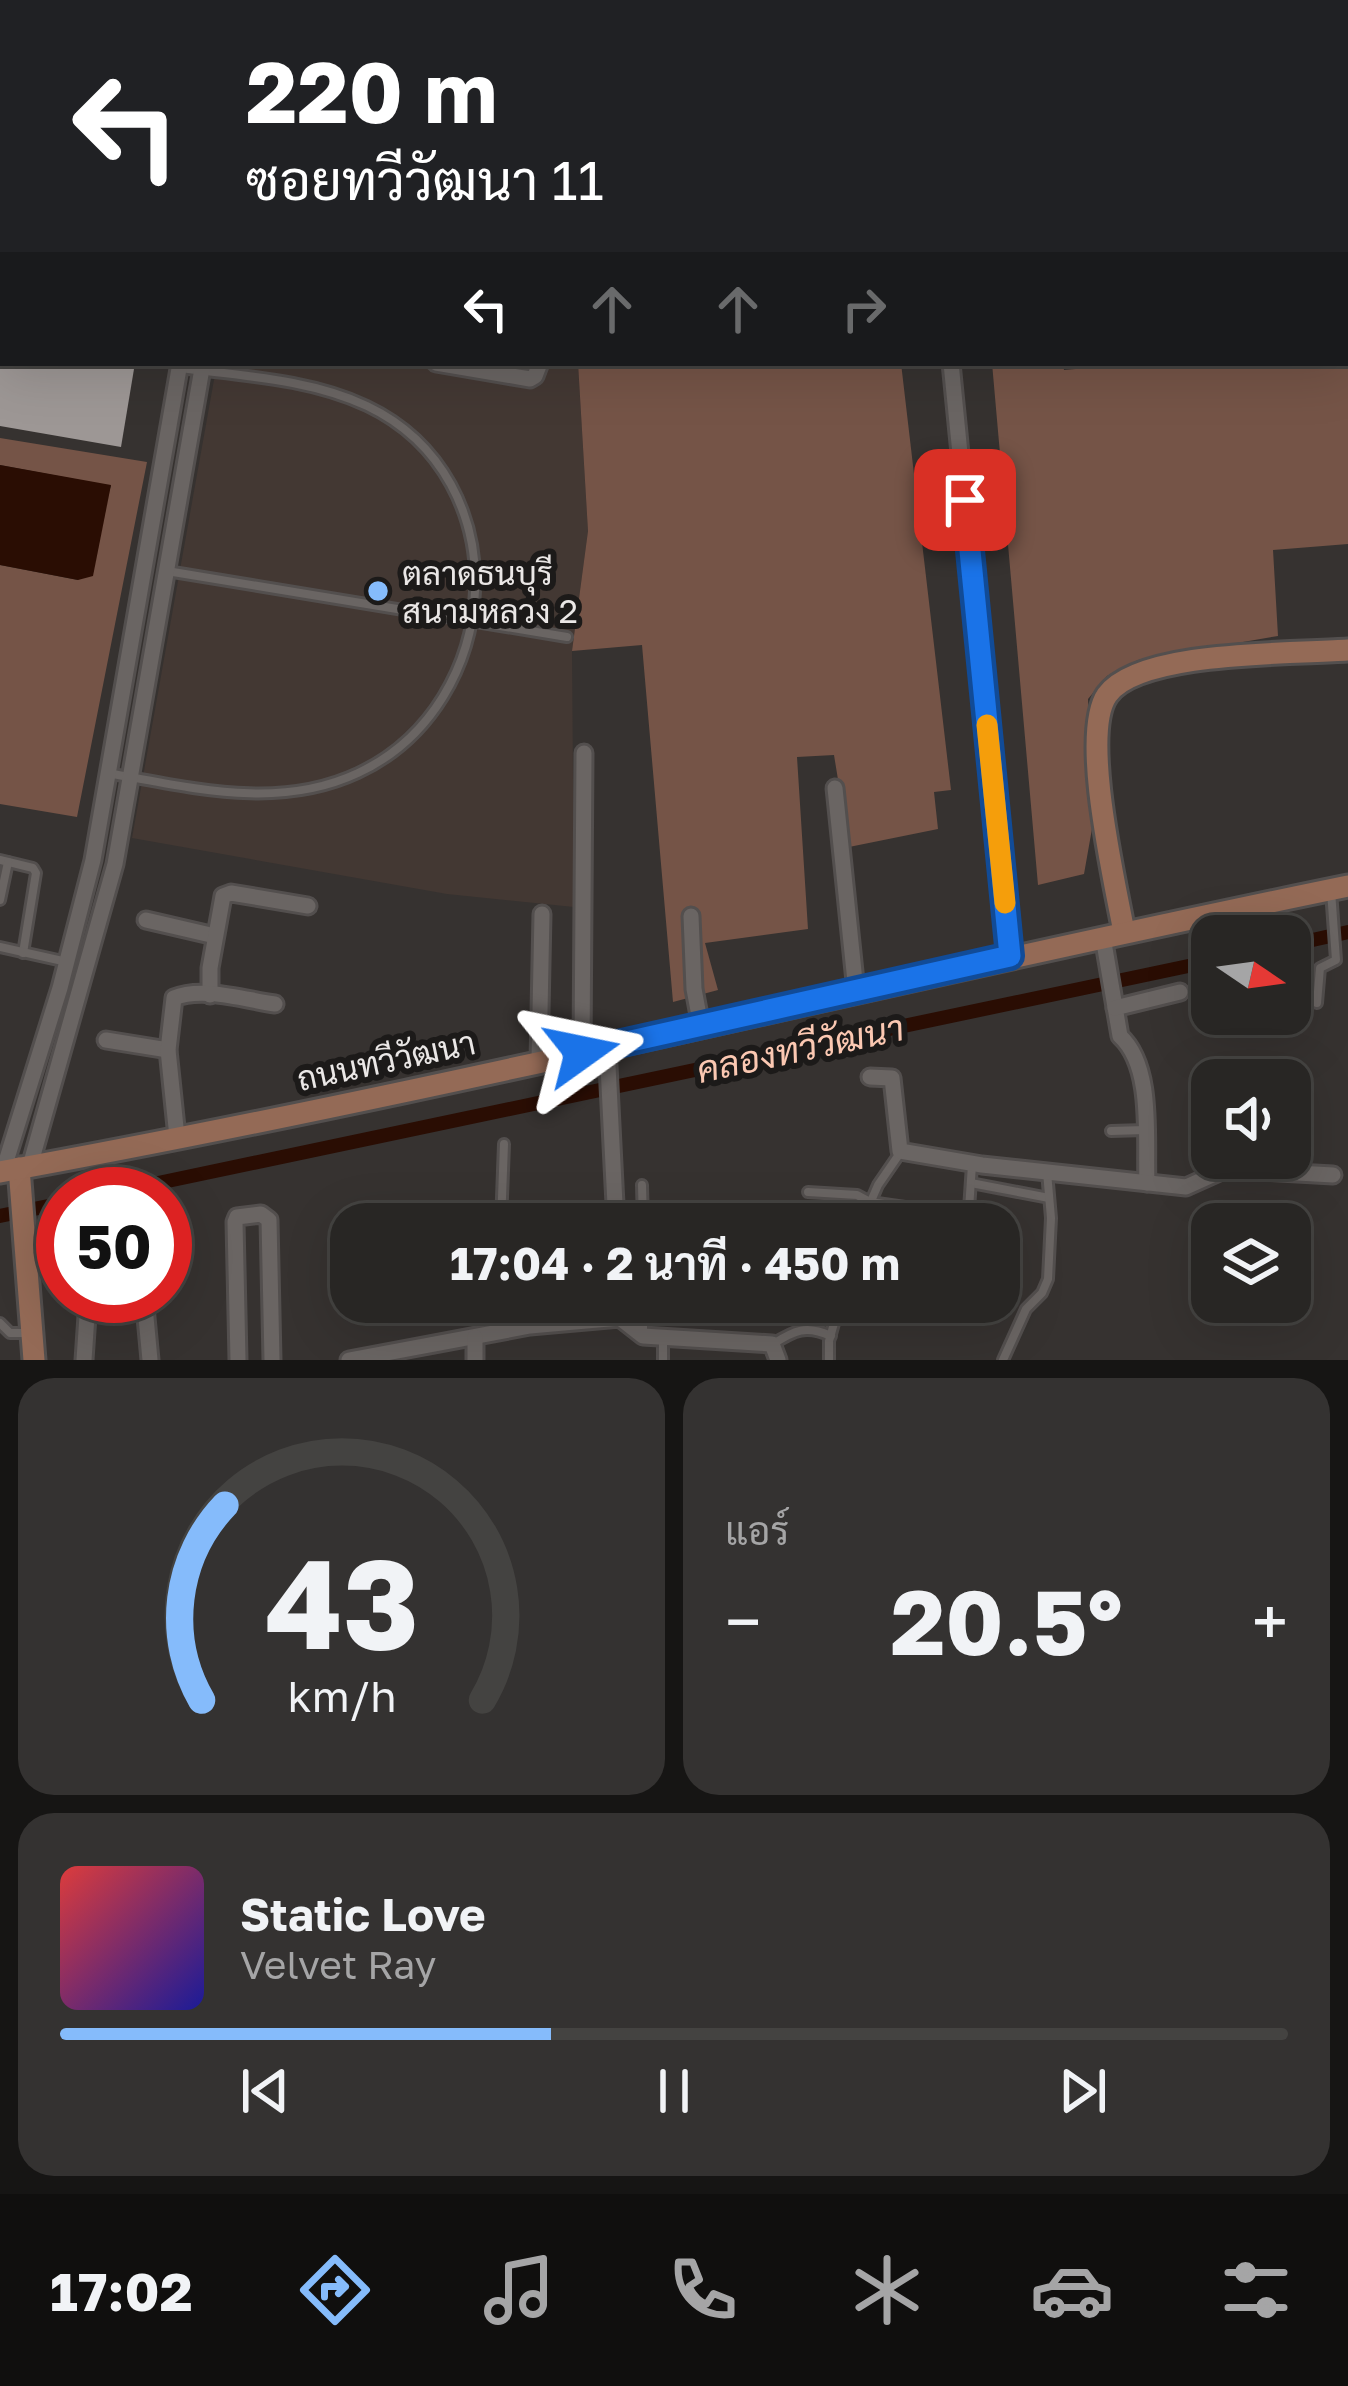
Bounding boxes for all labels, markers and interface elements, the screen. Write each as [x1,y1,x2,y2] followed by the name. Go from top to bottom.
[246,41,498,141] text: 220 m
[48,48,204,204] icon: left
[246,147,604,212] text: ซอยทวีวัฒนา 11
[453,276,519,342] icon: left
[579,276,645,342] icon: ahead
[705,276,771,342] icon: ahead
[831,276,897,342] icon: right
[914,449,1016,551] pin
[932,467,998,533] icon: arrive
[402,553,578,630] place label: ตลาดธนบุรี สนามหลวง 2
[365,578,391,604] marker: ตลาดธนบุรี สนามหลวง 2
[1191,915,1311,1035] north arrow
[1191,915,1311,1323] map controls
[519,989,645,1115] position arrow
[692,1005,908,1091] water label: คลองทวีวัฒนา
[293,1022,479,1098] street label: ถนนทวีวัฒนา
[1191,1059,1311,1179] button: sound
[36,1167,192,1323] speed limit sign: 50
[1191,1203,1311,1323] button: layers
[450,1236,900,1290] text: 17:04 · 2 นาที · 450 m
[725,1507,789,1554] text: แอร์
[264,1527,419,1676] text: 43
[890,1567,1123,1675] text: 20.5°
[725,1581,761,1661] text: −
[1252,1581,1288,1661] text: +
[287,1669,396,1720] text: km/h
[240,1887,486,1941] text: Static Love
[240,1941,436,1988] text: Velvet Ray
[232,2058,298,2124] icon: previous
[641,2058,707,2124] icon: pause
[1050,2058,1116,2124] icon: next
[293,2248,377,2332] icon: directions
[477,2248,561,2332] icon: music
[661,2248,745,2332] icon: phone
[845,2248,929,2332] icon: climate
[1030,2248,1114,2332] icon: car
[1214,2248,1298,2332] icon: filters
[50,2258,193,2323] text: 17:02

